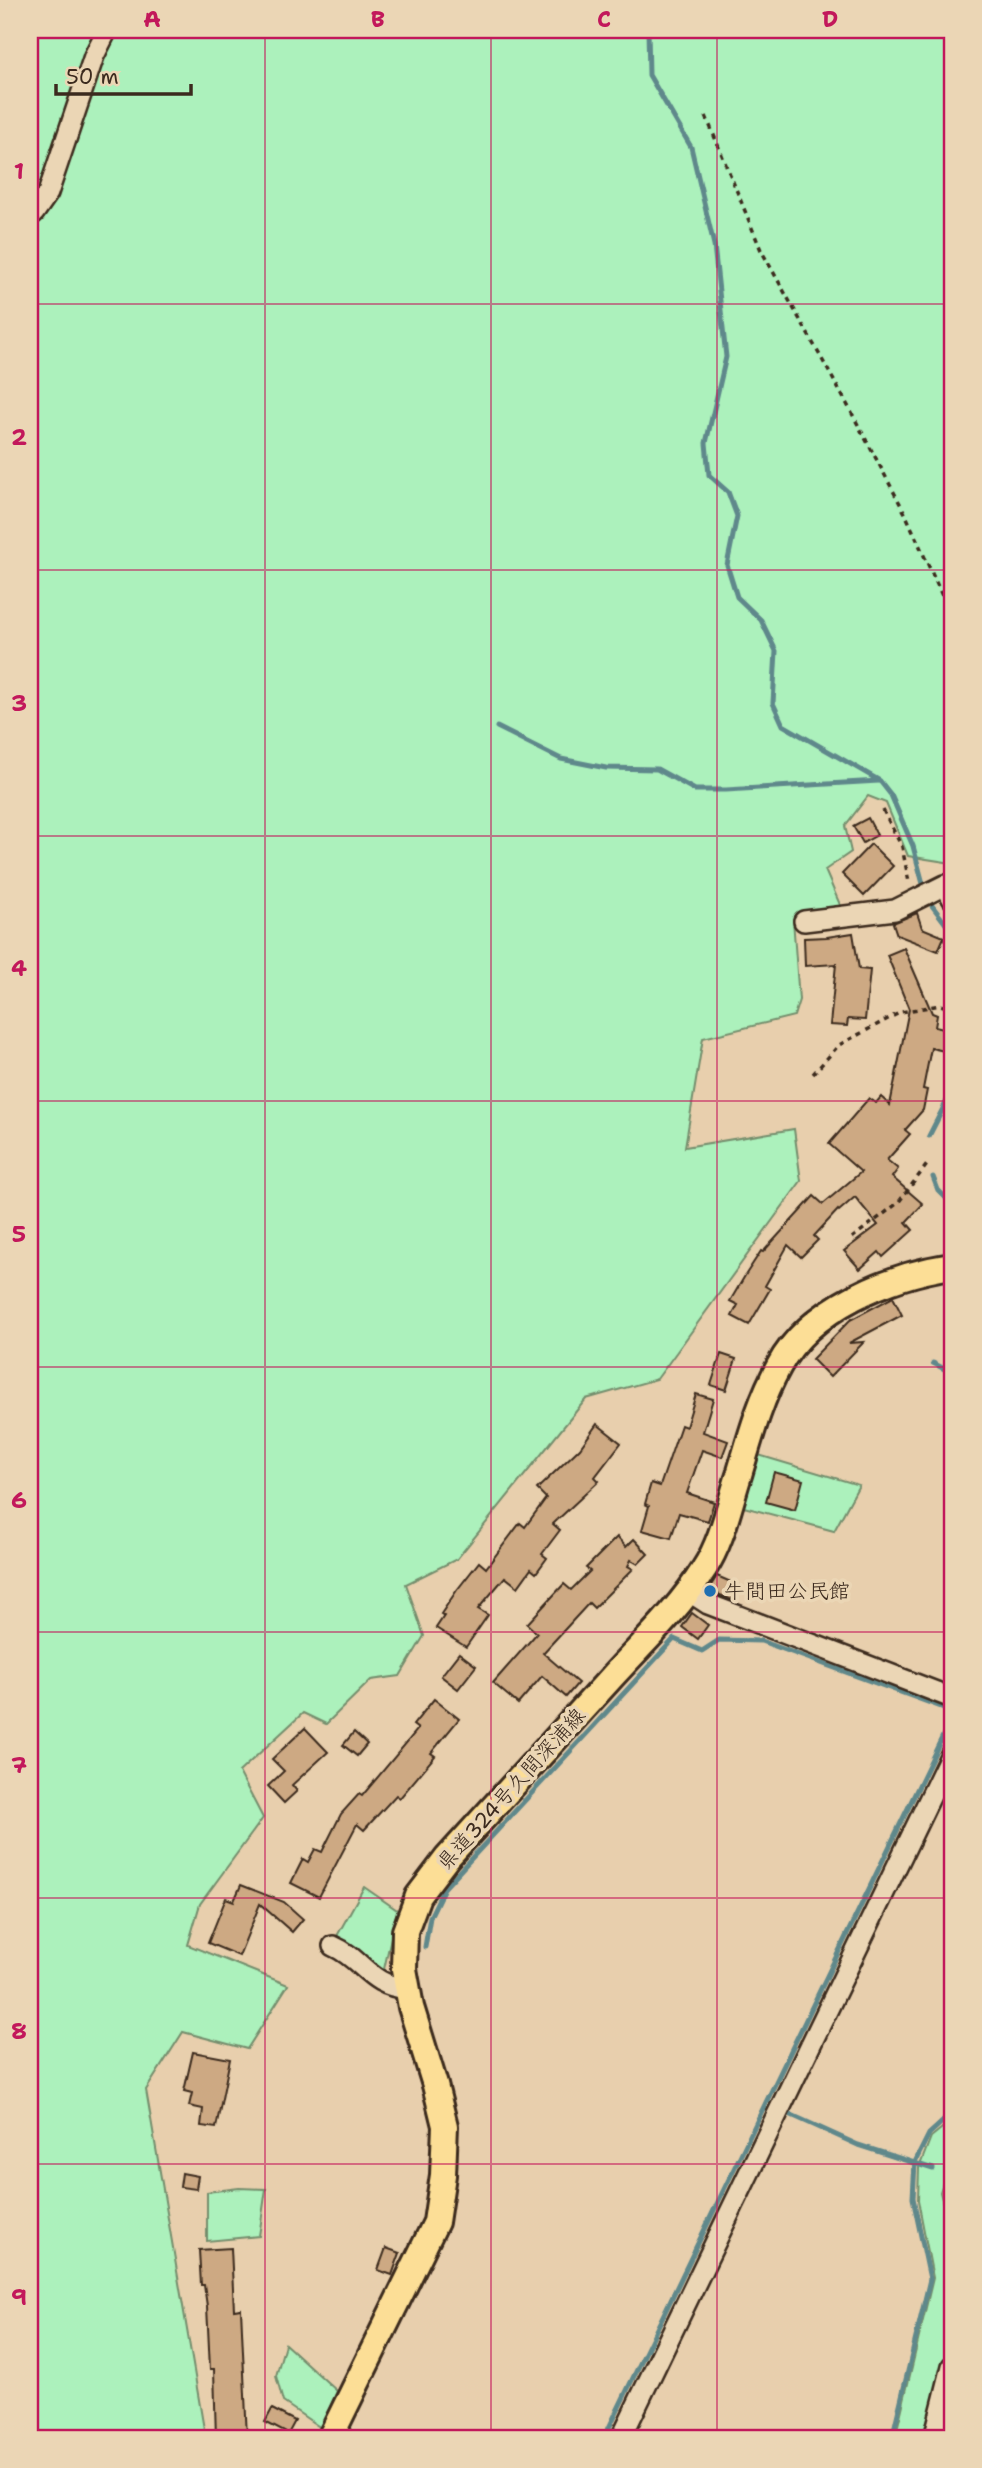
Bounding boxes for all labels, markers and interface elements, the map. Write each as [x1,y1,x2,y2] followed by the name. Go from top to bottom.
[143,4,161,34] text: A
[371,4,385,34] text: B
[597,4,611,34] text: C
[822,4,838,34] text: D
[56,52,191,96] scale bar
[66,63,119,91] text: 50 m
[14,156,24,186] text: 1
[11,422,27,452] text: 2
[11,688,27,718] text: 3
[11,953,27,983] text: 4
[12,1219,26,1249] text: 5
[11,1485,27,1515] text: 6
[724,1577,850,1605] place label: 牛間田公民館
[702,1583,718,1599] marker: 牛間田公民館
[431,1702,591,1876] street label: 県道324号久間深浦線
[11,1750,27,1780] text: 7
[11,2016,27,2046] text: 8
[11,2282,27,2312] text: 9

